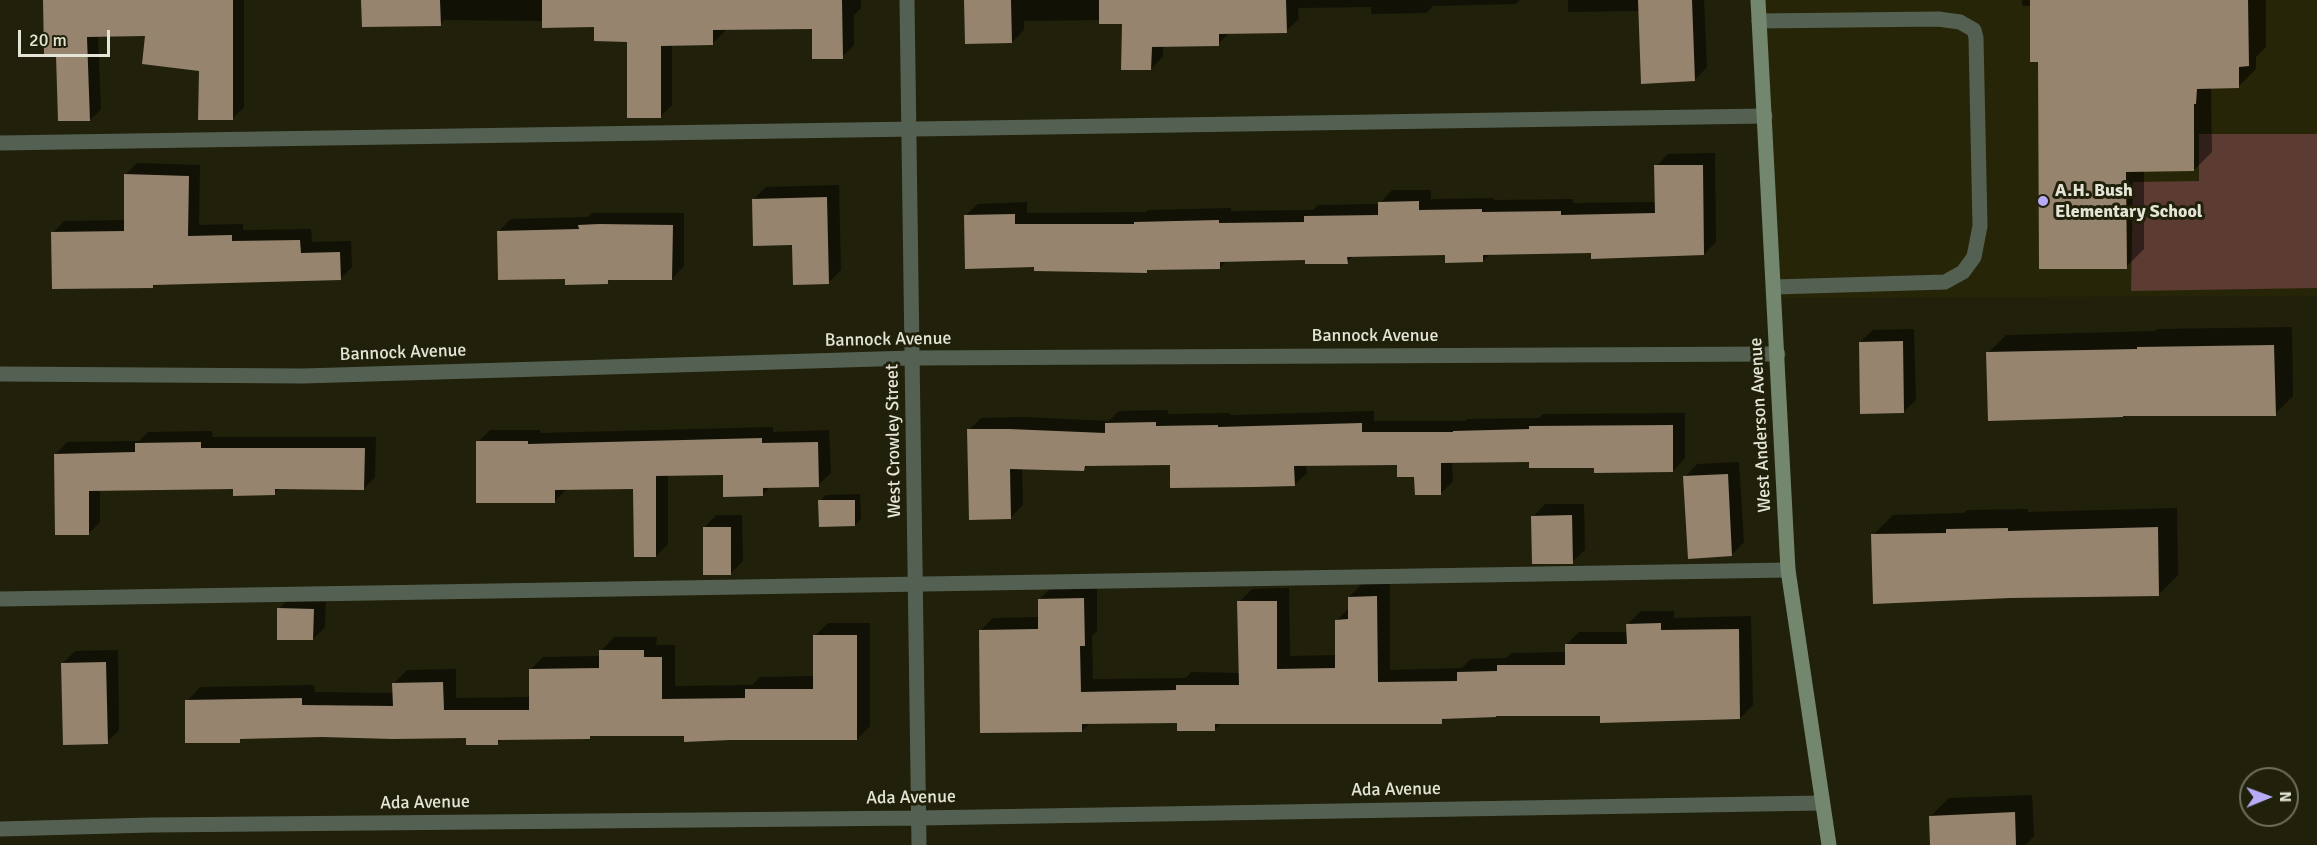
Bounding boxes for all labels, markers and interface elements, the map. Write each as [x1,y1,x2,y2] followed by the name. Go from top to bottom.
[21,18,112,56] scale bar
[29,29,67,51] text: 20 m
[2055,180,2202,222] place label: A.H. Bush Elementary School
[2036,194,2050,208] marker: A.H. Bush Elementary School
[1312,325,1438,347] street label: Bannock Avenue
[824,328,952,352] street label: Bannock Avenue
[1746,337,1776,513] street label: West Anderson Avenue
[339,340,467,366] street label: Bannock Avenue
[882,364,906,518] street label: West Crowley Street
[2239,767,2299,827] north arrow
[1351,778,1441,802] street label: Ada Avenue
[866,786,956,810] street label: Ada Avenue
[380,791,470,815] street label: Ada Avenue
[2275,791,2295,802] text: N

